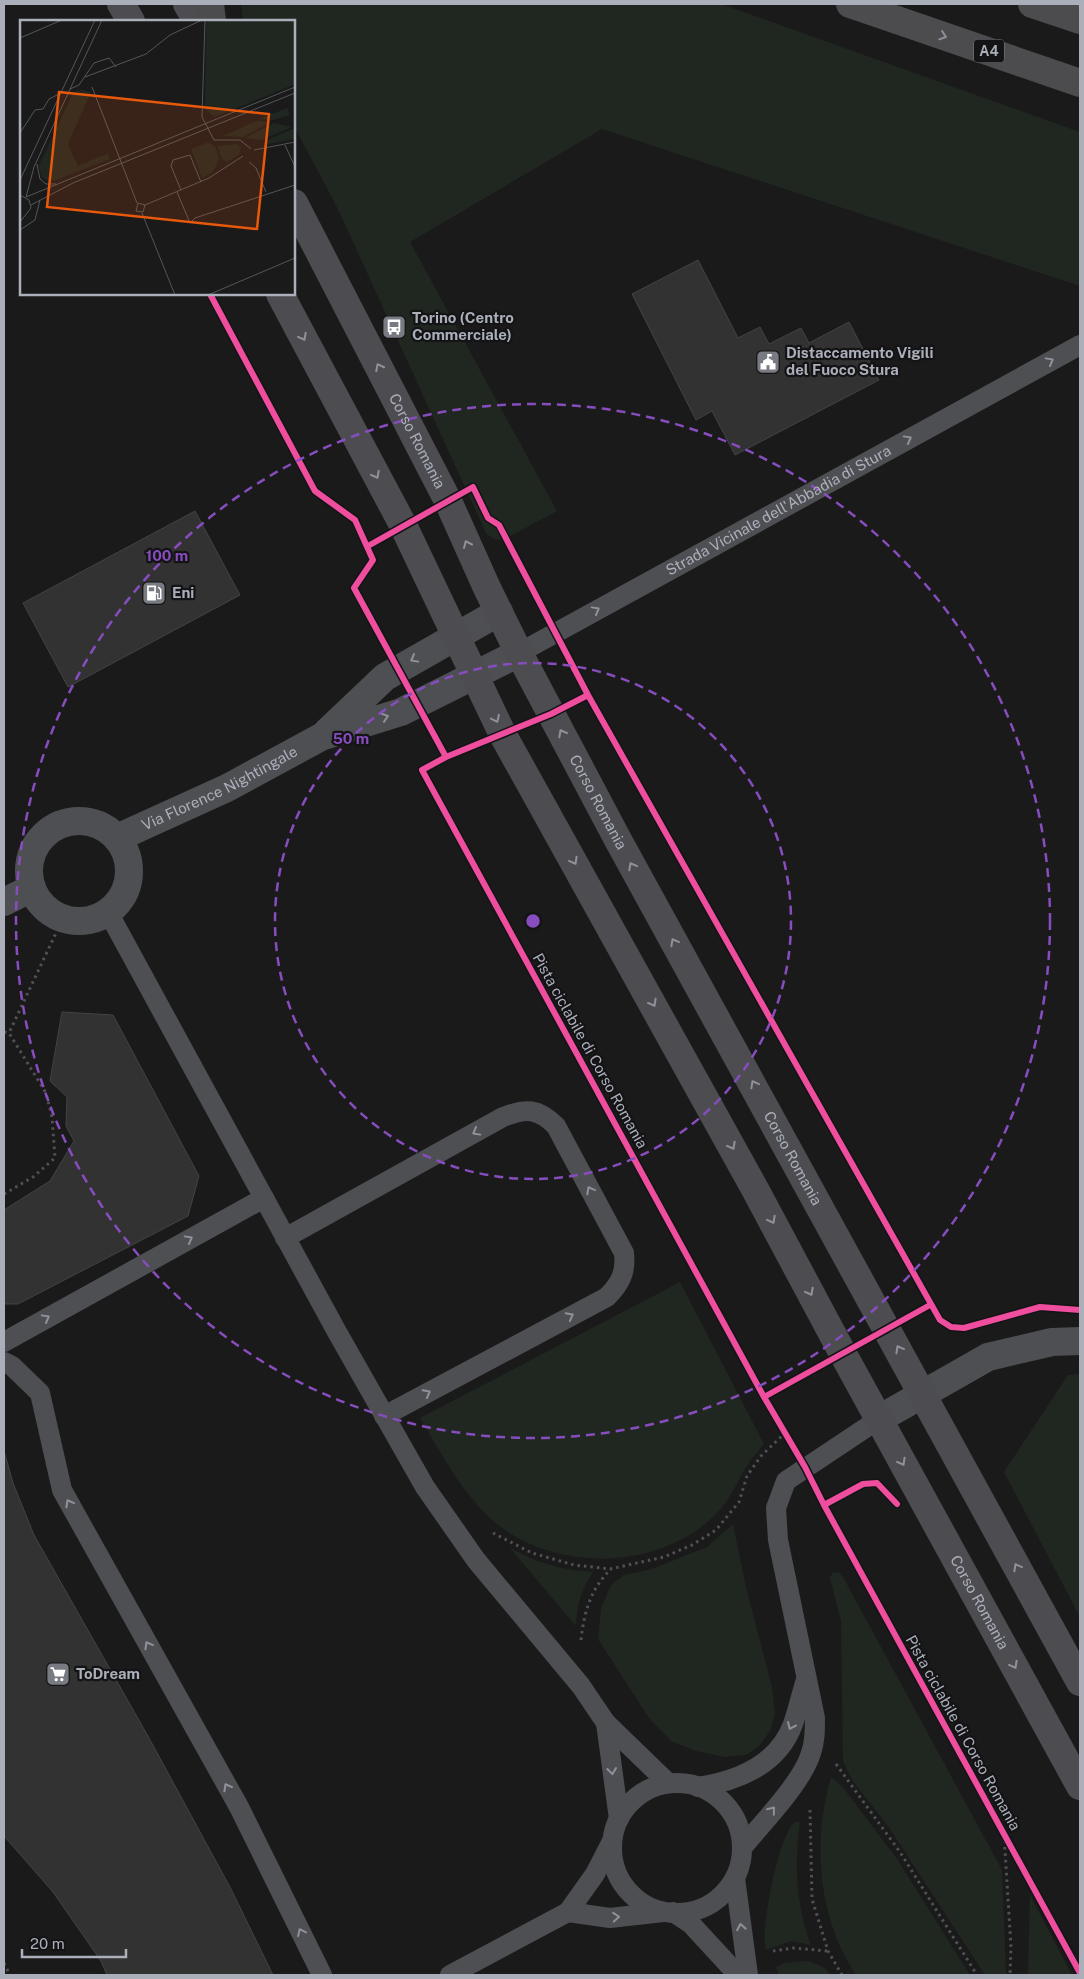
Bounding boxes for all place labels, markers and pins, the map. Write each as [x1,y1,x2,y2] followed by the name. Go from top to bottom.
[412,309,514,343] place label: Torino (Centro Commerciale)
[381,314,407,340] bus stop icon: Torino (Centro Commerciale)
[786,344,934,378] place label: Distaccamento Vigili del Fuoco Stura
[755,349,781,375] public building icon: Distaccamento Vigili del Fuoco Stura
[141,580,167,606] fuel station icon: Eni
[172,584,194,601] place label: Eni
[524,912,542,930] centre of rings
[45,1661,71,1687] supermarket icon: ToDream
[76,1665,140,1682] place label: ToDream

